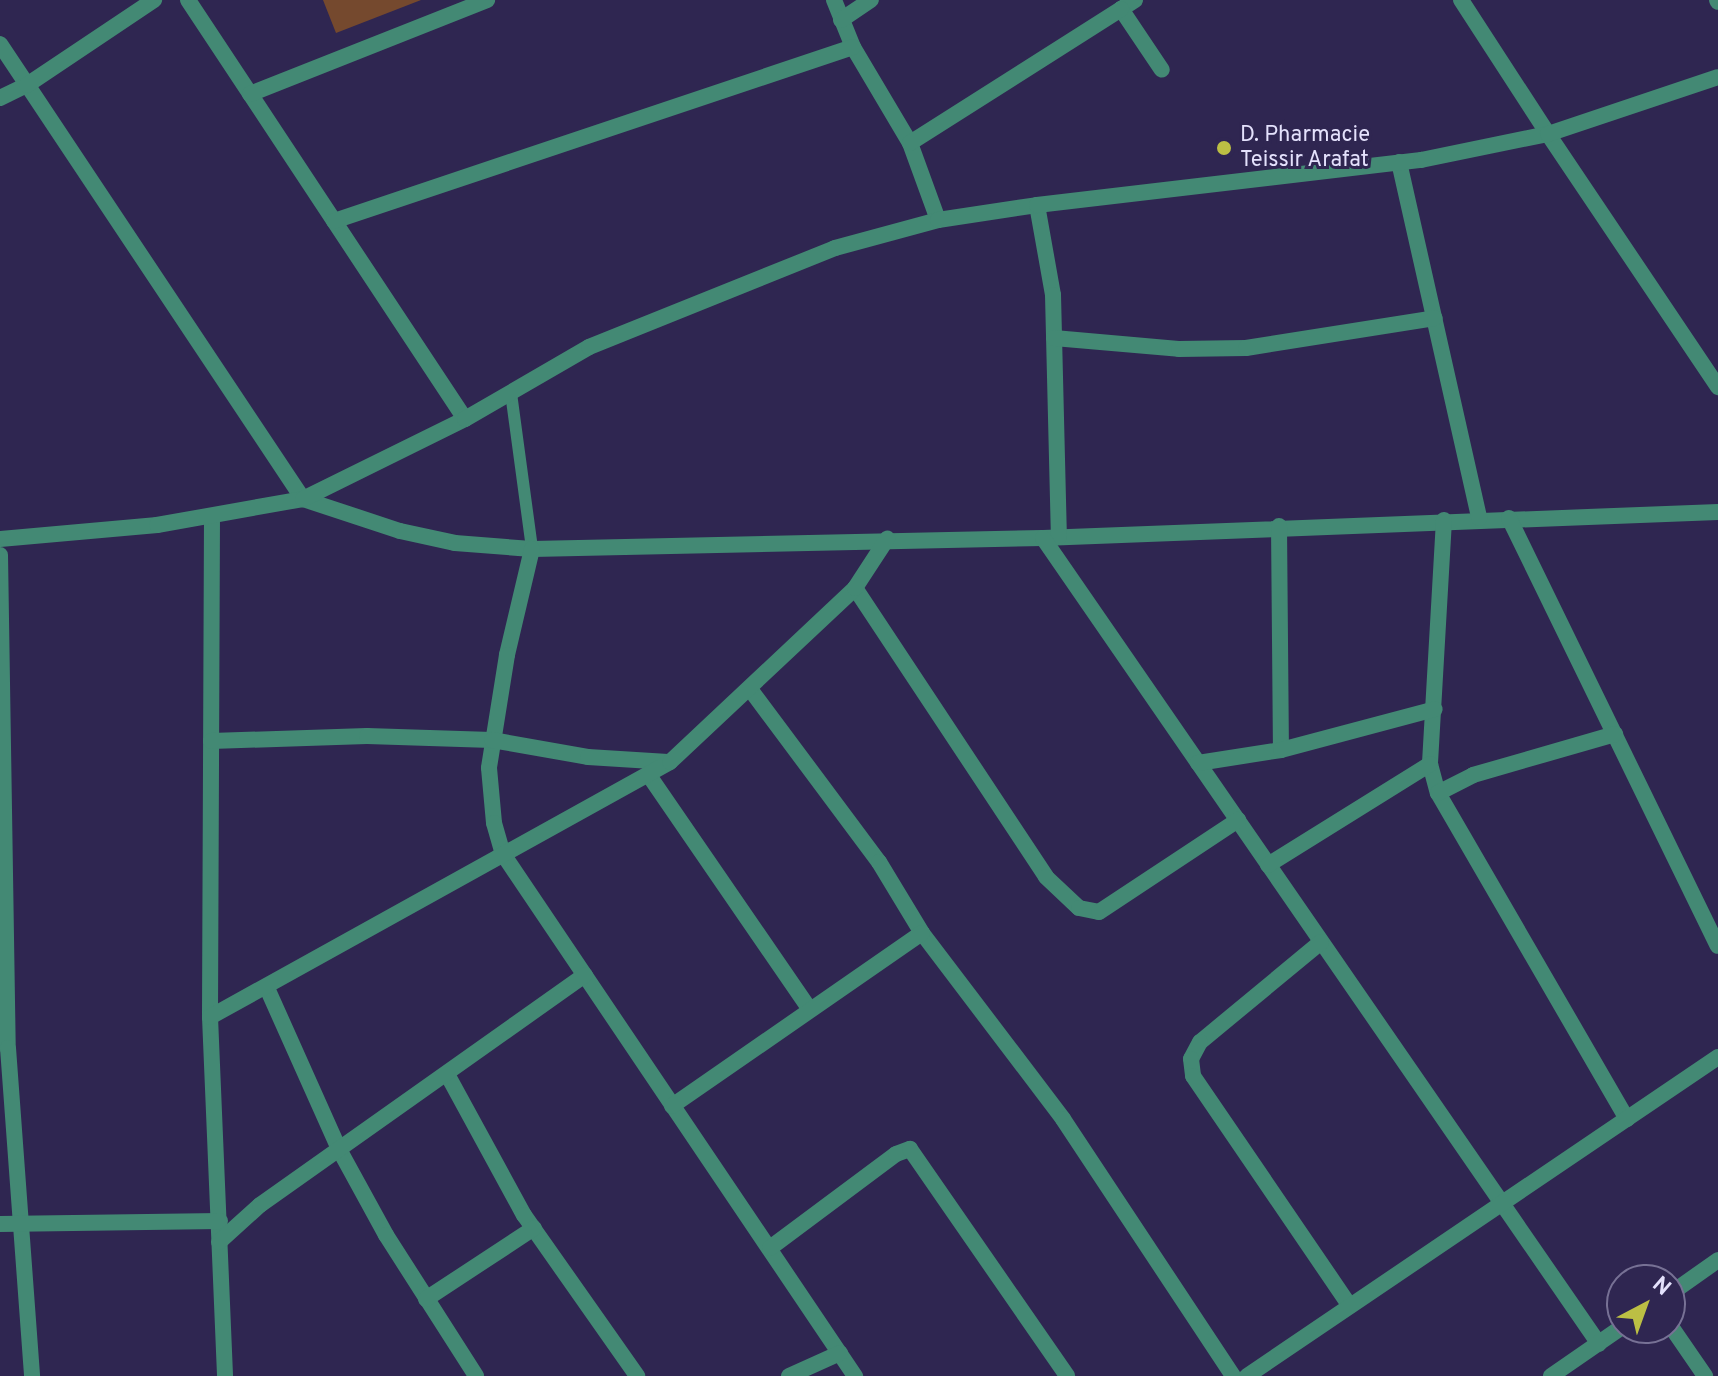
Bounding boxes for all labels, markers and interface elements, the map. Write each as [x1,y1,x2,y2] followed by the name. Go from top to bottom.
[1240,122,1370,174] place label: D. Pharmacie Teissir Arafat
[1215,139,1233,157] marker: D. Pharmacie Teissir Arafat
[1606,1264,1686,1344] north arrow
[1646,1272,1676,1302] text: N

